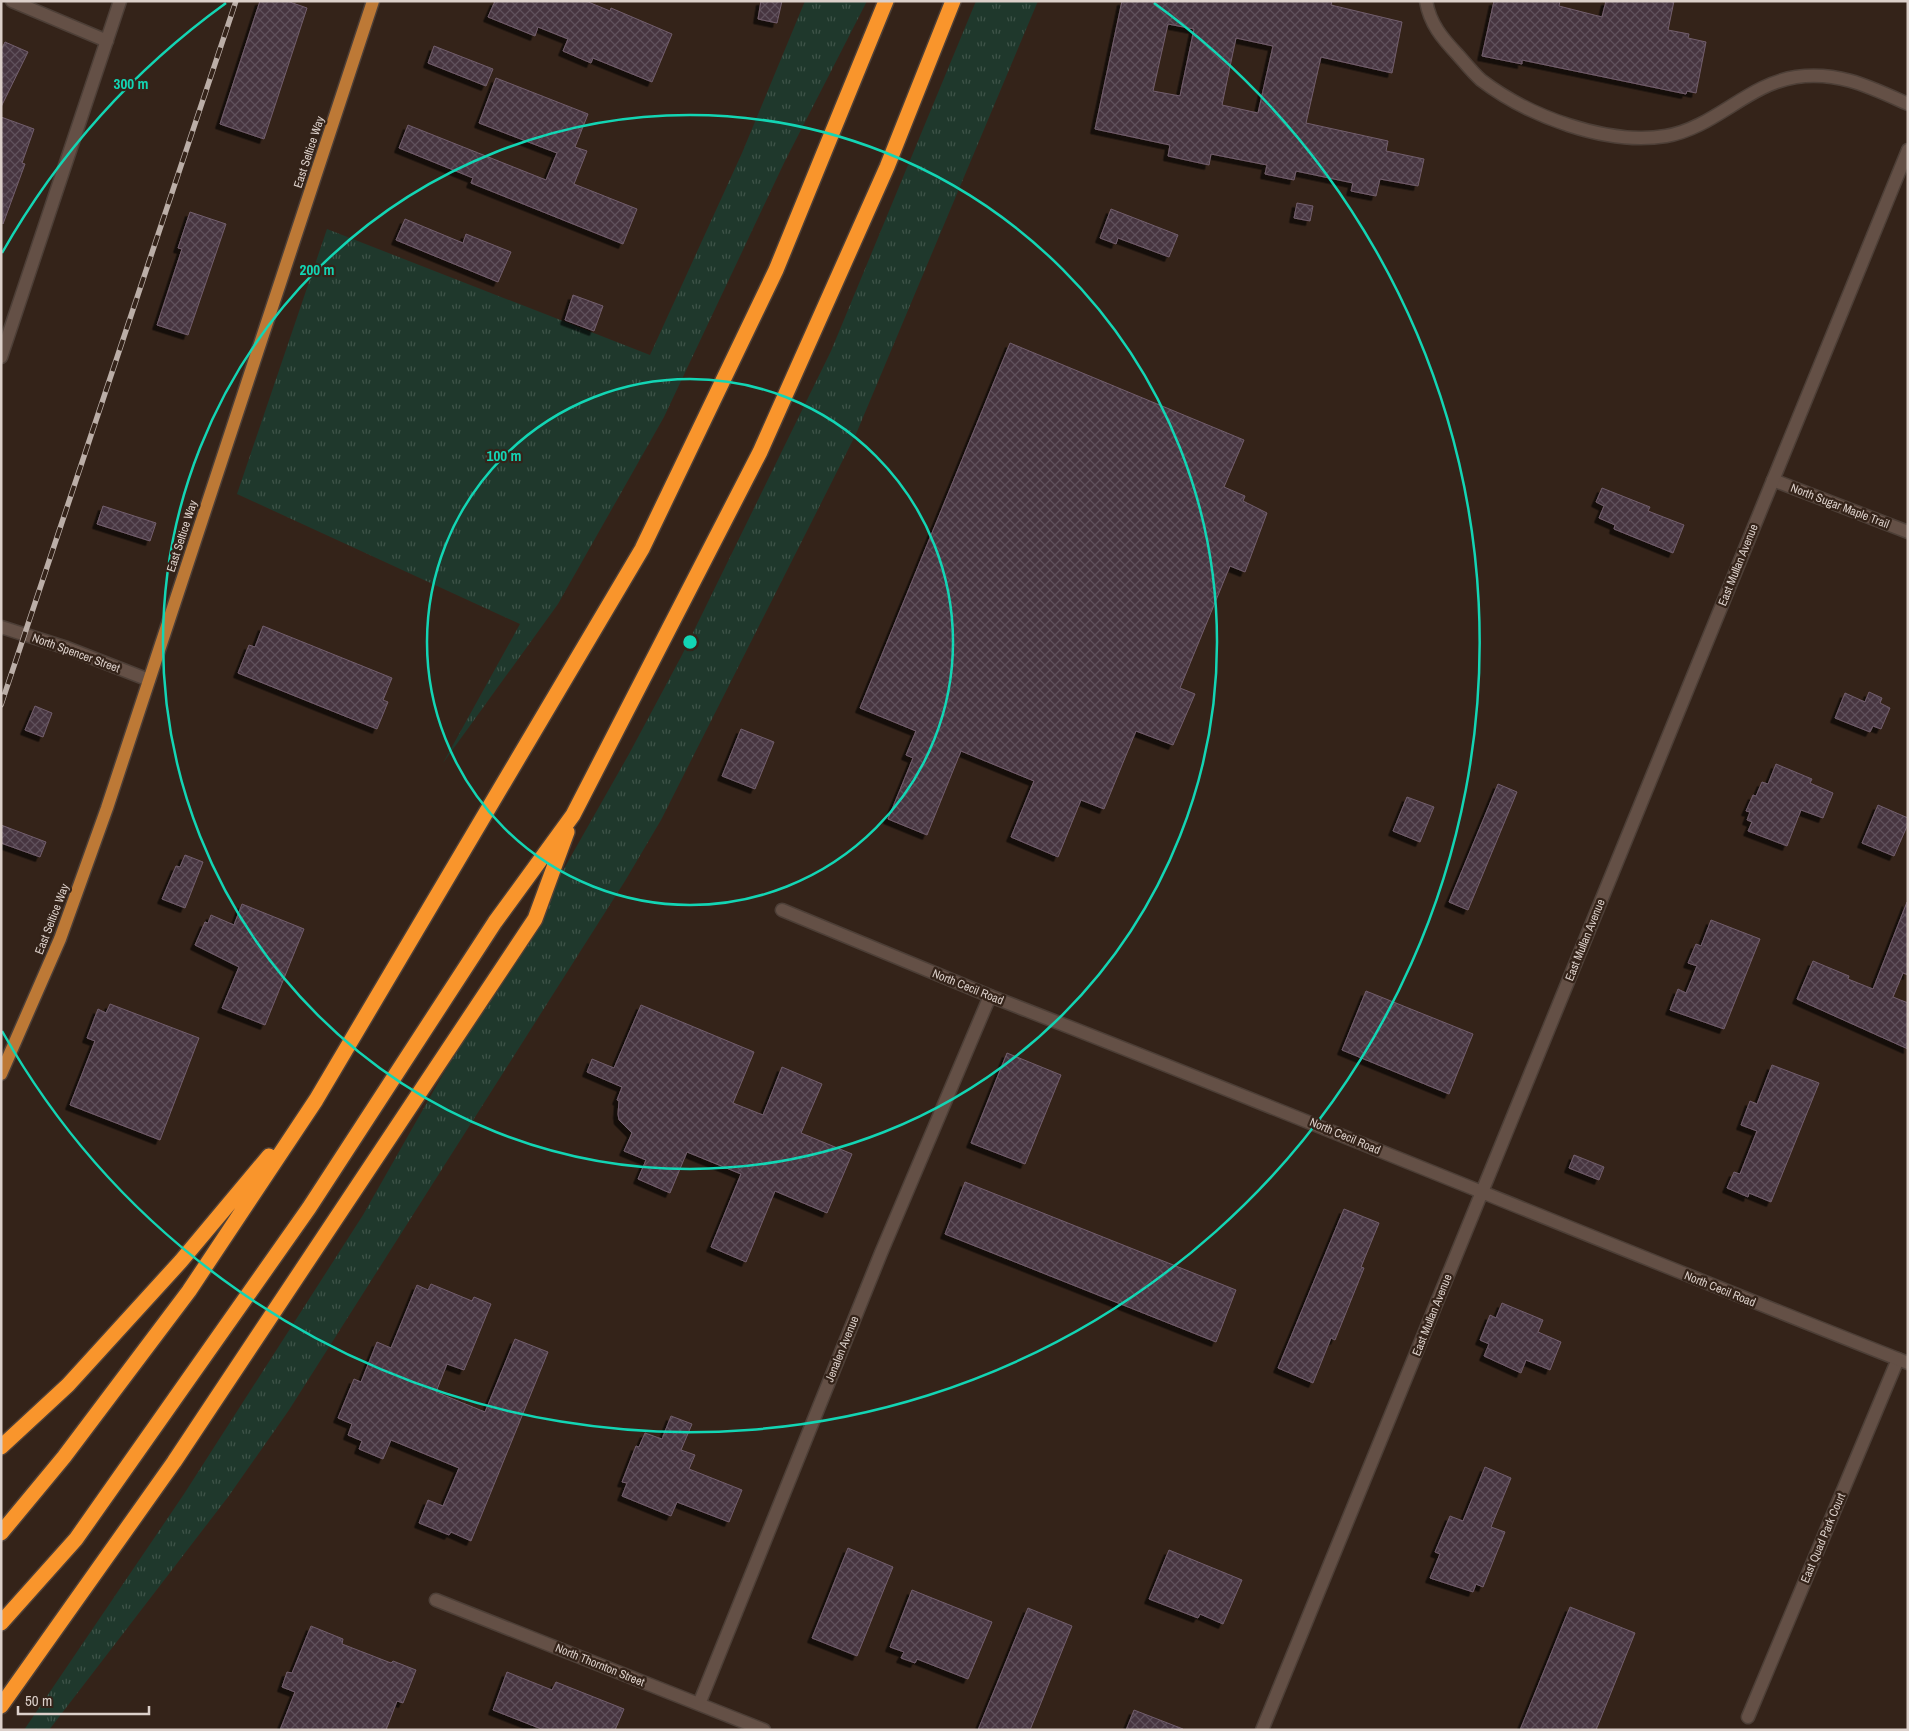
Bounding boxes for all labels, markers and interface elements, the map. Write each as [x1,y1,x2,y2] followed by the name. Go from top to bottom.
[114,73,148,94] text: 300 m
[290,114,328,190] street label: East Seltice Way
[300,259,334,280] text: 200 m
[487,445,521,466] text: 100 m
[1788,480,1892,532] street label: North Sugar Maple Trail
[163,498,201,574] street label: East Seltice Way
[1714,522,1762,608] street label: East Mullan Avenue
[30,630,122,676] street label: North Spencer Street
[681,633,699,651] centre of rings
[31,881,73,957] street label: East Seltice Way
[1561,897,1609,983] street label: East Mullan Avenue
[930,965,1006,1009] street label: North Cecil Road
[1307,1114,1383,1158] street label: North Cecil Road
[1682,1267,1758,1311] street label: North Cecil Road
[1408,1272,1456,1358] street label: East Mullan Avenue
[821,1314,863,1384] street label: Jenalen Avenue
[1797,1490,1849,1585] street label: East Quad Park Court
[553,1640,647,1690] street label: North Thornton Street
[18,1684,149,1716] scale bar
[25,1690,52,1711] text: 50 m

